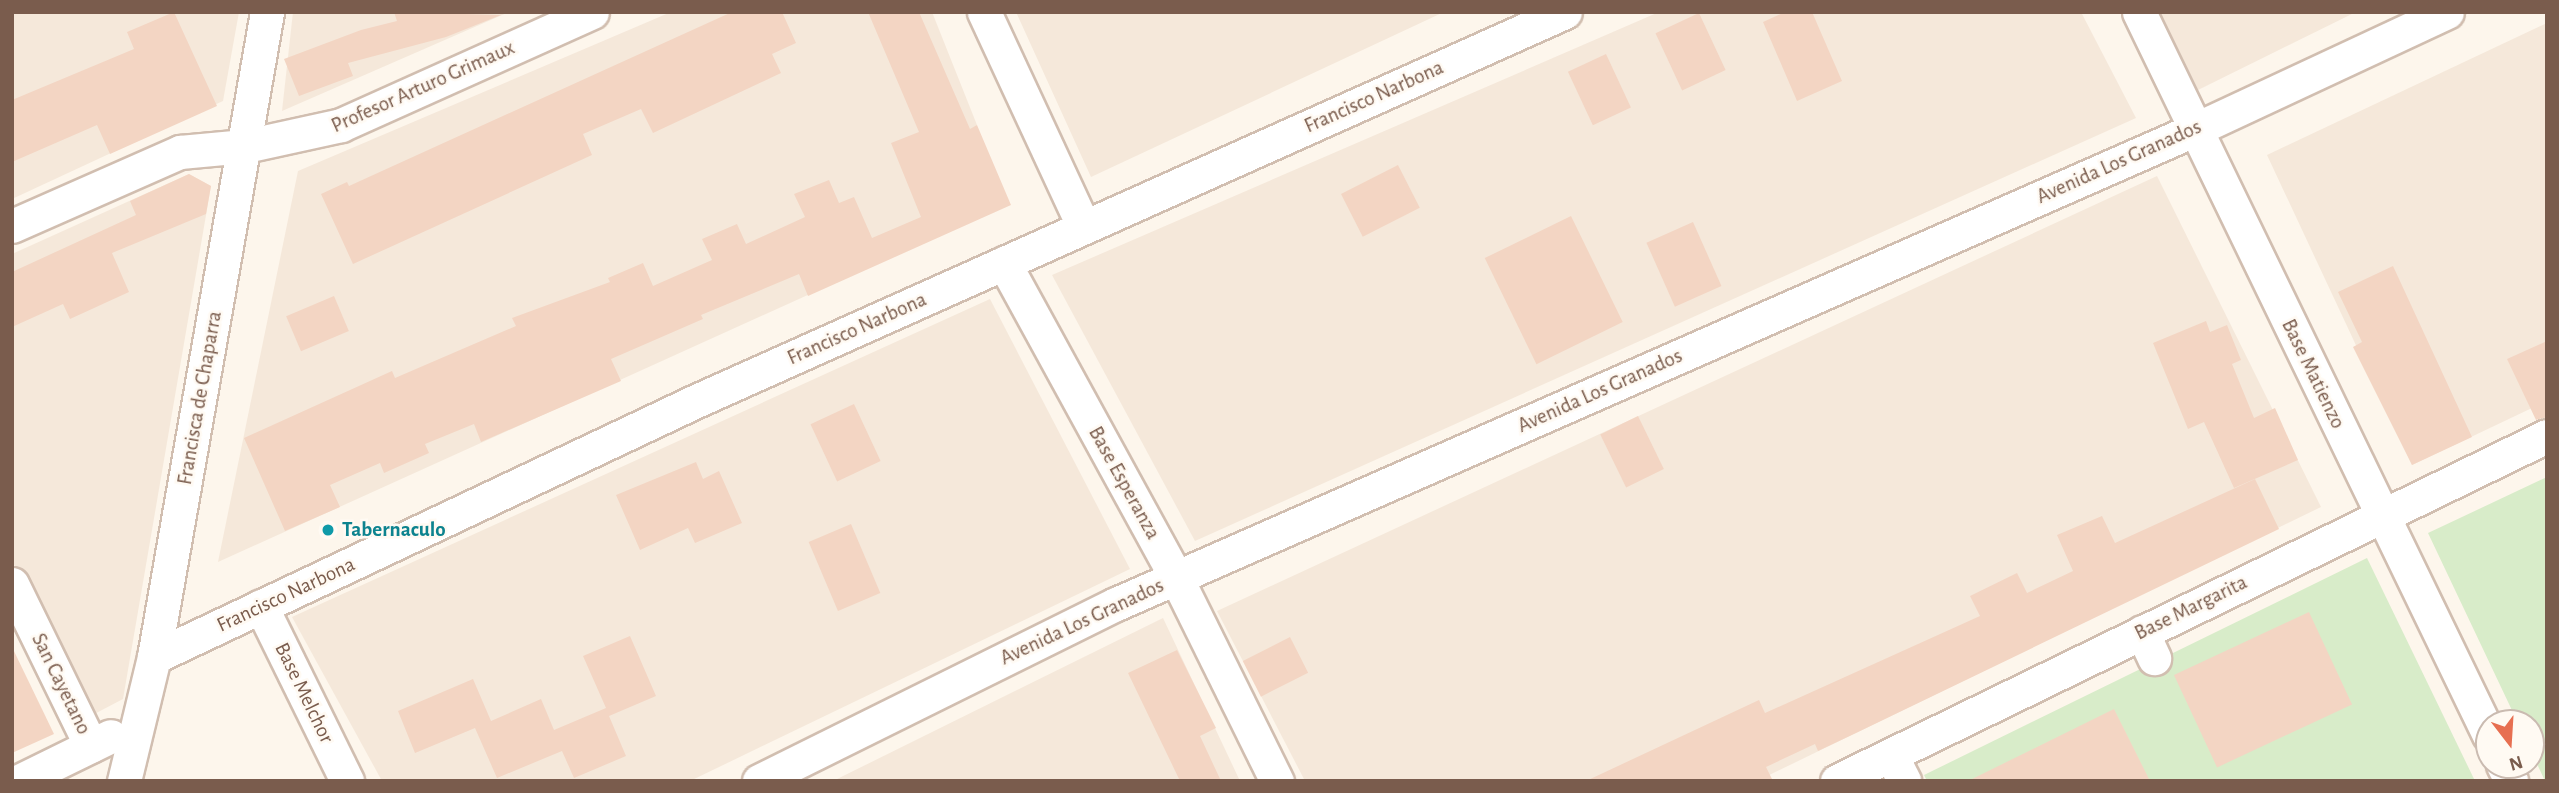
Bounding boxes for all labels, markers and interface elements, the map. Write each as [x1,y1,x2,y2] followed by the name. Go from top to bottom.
[327,35,519,139] street label: Profesor Arturo Grimaux
[1301,55,1447,139] street label: Francisco Narbona
[2033,114,2205,210] street label: Avenida Los Granados
[784,287,930,371] street label: Francisco Narbona
[172,309,228,487] street label: Francisca de Chaparra
[2276,315,2350,433] street label: Base Matienzo
[1514,343,1686,439] street label: Avenida Los Granados
[1083,422,1165,544] street label: Base Esperanza
[342,517,446,543] place label: Tabernaculo
[320,522,336,538] marker: Tabernaculo
[213,552,359,638] street label: Francisco Narbona
[2131,570,2251,646] street label: Base Margarita
[996,573,1168,671] street label: Avenida Los Granados
[26,629,96,739] street label: San Cayetano
[269,639,339,747] street label: Base Melchor
[2475,709,2545,779] north arrow
[2507,752,2525,774] text: N

